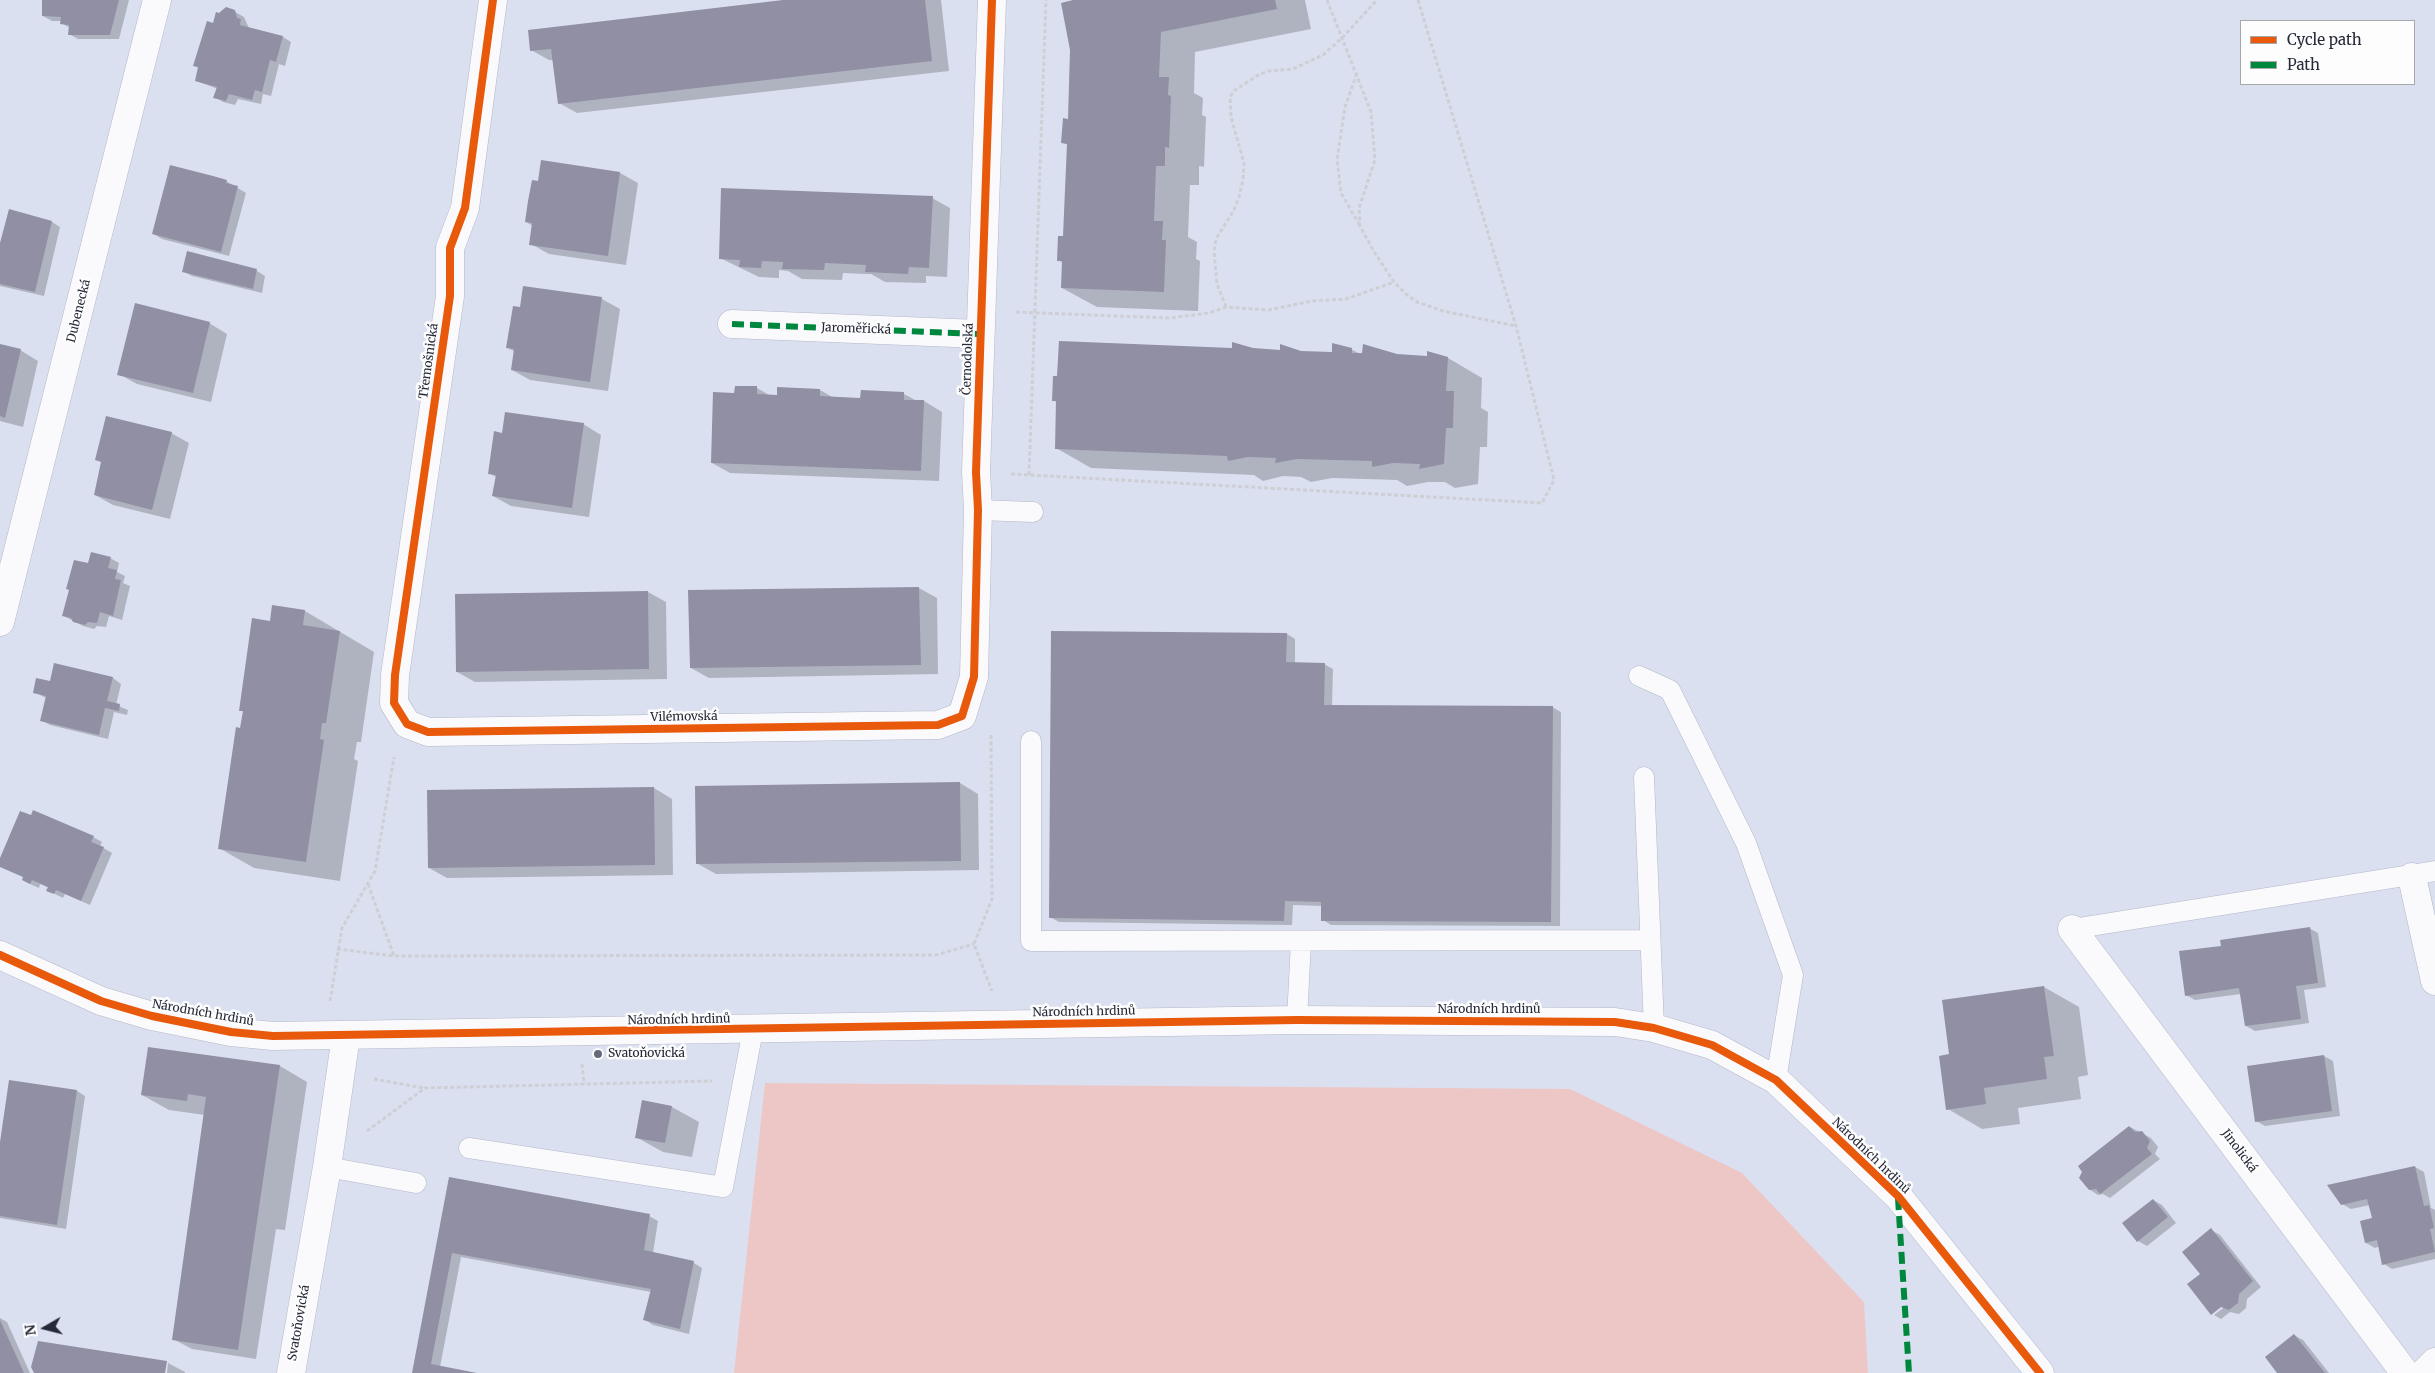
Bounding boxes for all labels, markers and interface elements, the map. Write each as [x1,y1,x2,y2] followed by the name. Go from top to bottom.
[2240,20,2415,85] legend
[2287,30,2362,49] text: Cycle path
[2287,55,2320,74] text: Path
[64,278,94,344] street label: Dubenecká
[821,321,891,337] street label: Jaroměřická
[417,322,441,400] street label: Třemošnická
[960,323,976,395] street label: Černodolská
[650,709,718,725] street label: Vilémovská
[151,997,255,1029] street label: Národních hrdinů
[1437,1003,1541,1017] street label: Národních hrdinů
[1032,1004,1136,1020] street label: Národních hrdinů
[627,1012,731,1028] street label: Národních hrdinů
[608,1047,685,1061] place label: Svatoňovická
[592,1048,604,1060] marker: Svatoňovická
[1829,1115,1913,1197] street label: Národních hrdinů
[2218,1127,2260,1175] street label: Jinolická
[285,1284,313,1362] street label: Svatoňovická
[20,1303,70,1353] north arrow
[20,1323,40,1337] text: N

